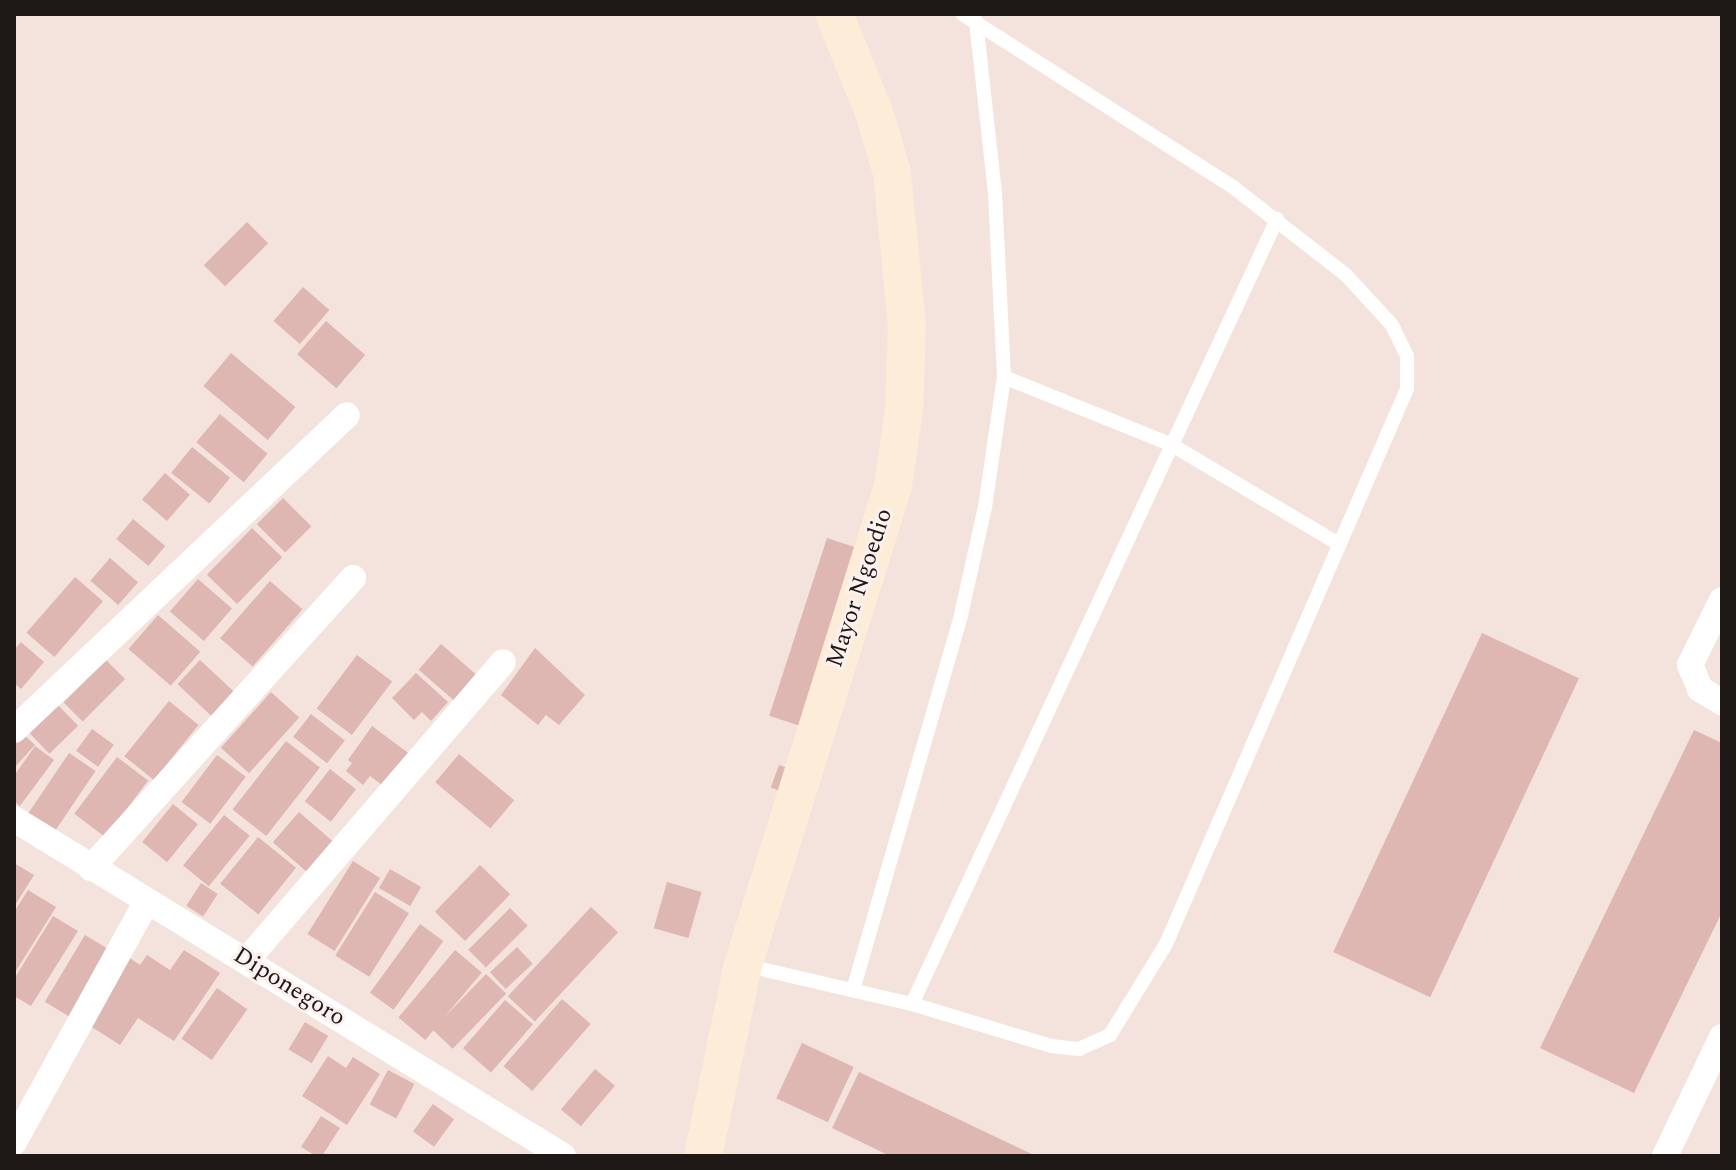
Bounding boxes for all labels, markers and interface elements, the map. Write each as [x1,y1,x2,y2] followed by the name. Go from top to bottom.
[821,505,899,671] street label: Mayor Ngoedio
[228,941,350,1033] street label: Diponegoro

